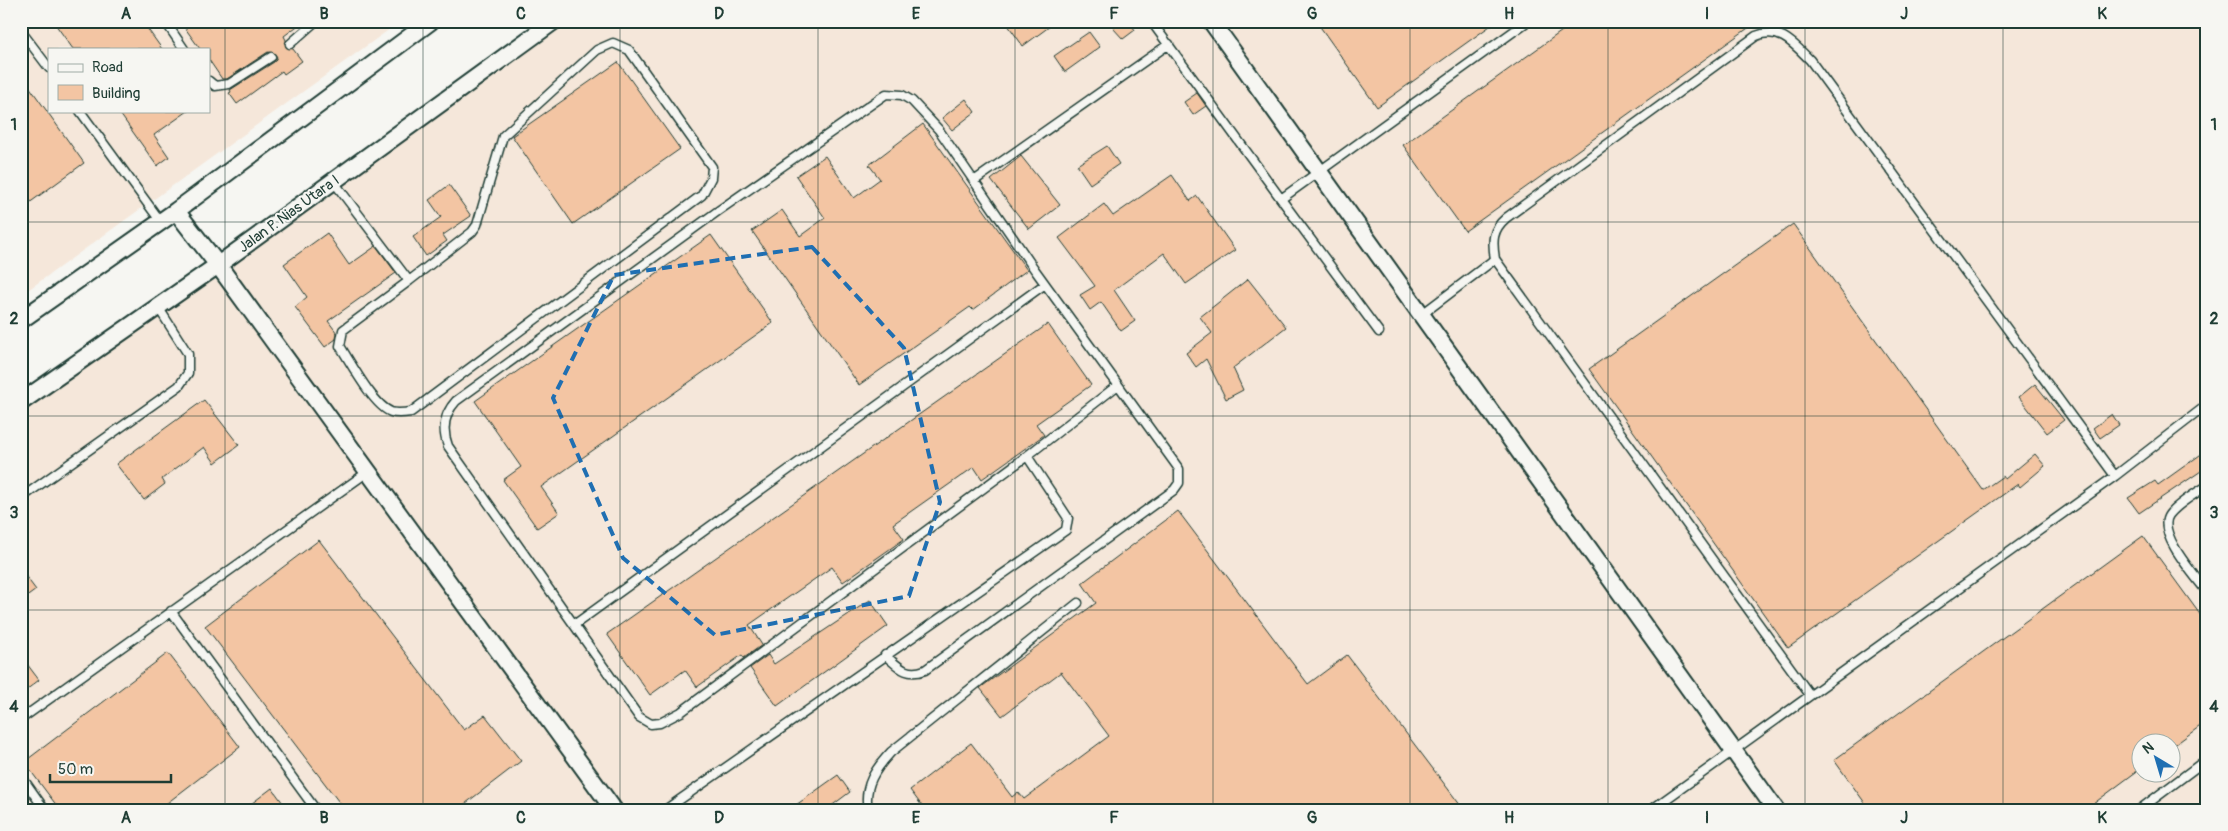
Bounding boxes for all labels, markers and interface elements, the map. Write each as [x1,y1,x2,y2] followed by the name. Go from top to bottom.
[121,4,132,24] text: A
[319,4,329,24] text: B
[516,4,526,24] text: C
[714,4,724,24] text: D
[912,4,921,24] text: E
[1109,4,1119,24] text: F
[1307,4,1318,24] text: G
[1504,4,1514,24] text: H
[1705,4,1709,24] text: I
[1900,4,1908,24] text: J
[2097,4,2107,24] text: K
[48,48,210,112] legend
[92,58,123,77] text: Road
[92,84,140,103] text: Building
[11,115,17,135] text: 1
[2211,115,2217,135] text: 1
[235,171,343,257] street label: Jalan P. Nias Utara I
[10,309,19,329] text: 2
[2210,309,2219,329] text: 2
[10,503,19,523] text: 3
[2210,503,2219,523] text: 3
[9,697,19,717] text: 4
[2209,697,2219,717] text: 4
[2130,734,2180,784] north arrow
[2139,739,2157,758] text: N
[50,751,171,783] scale bar
[58,760,93,779] text: 50 m
[121,808,132,828] text: A
[319,808,329,828] text: B
[516,808,526,828] text: C
[714,808,724,828] text: D
[912,808,921,828] text: E
[1109,808,1119,828] text: F
[1307,808,1318,828] text: G
[1504,808,1514,828] text: H
[1705,808,1709,828] text: I
[1900,808,1908,828] text: J
[2097,808,2107,828] text: K

